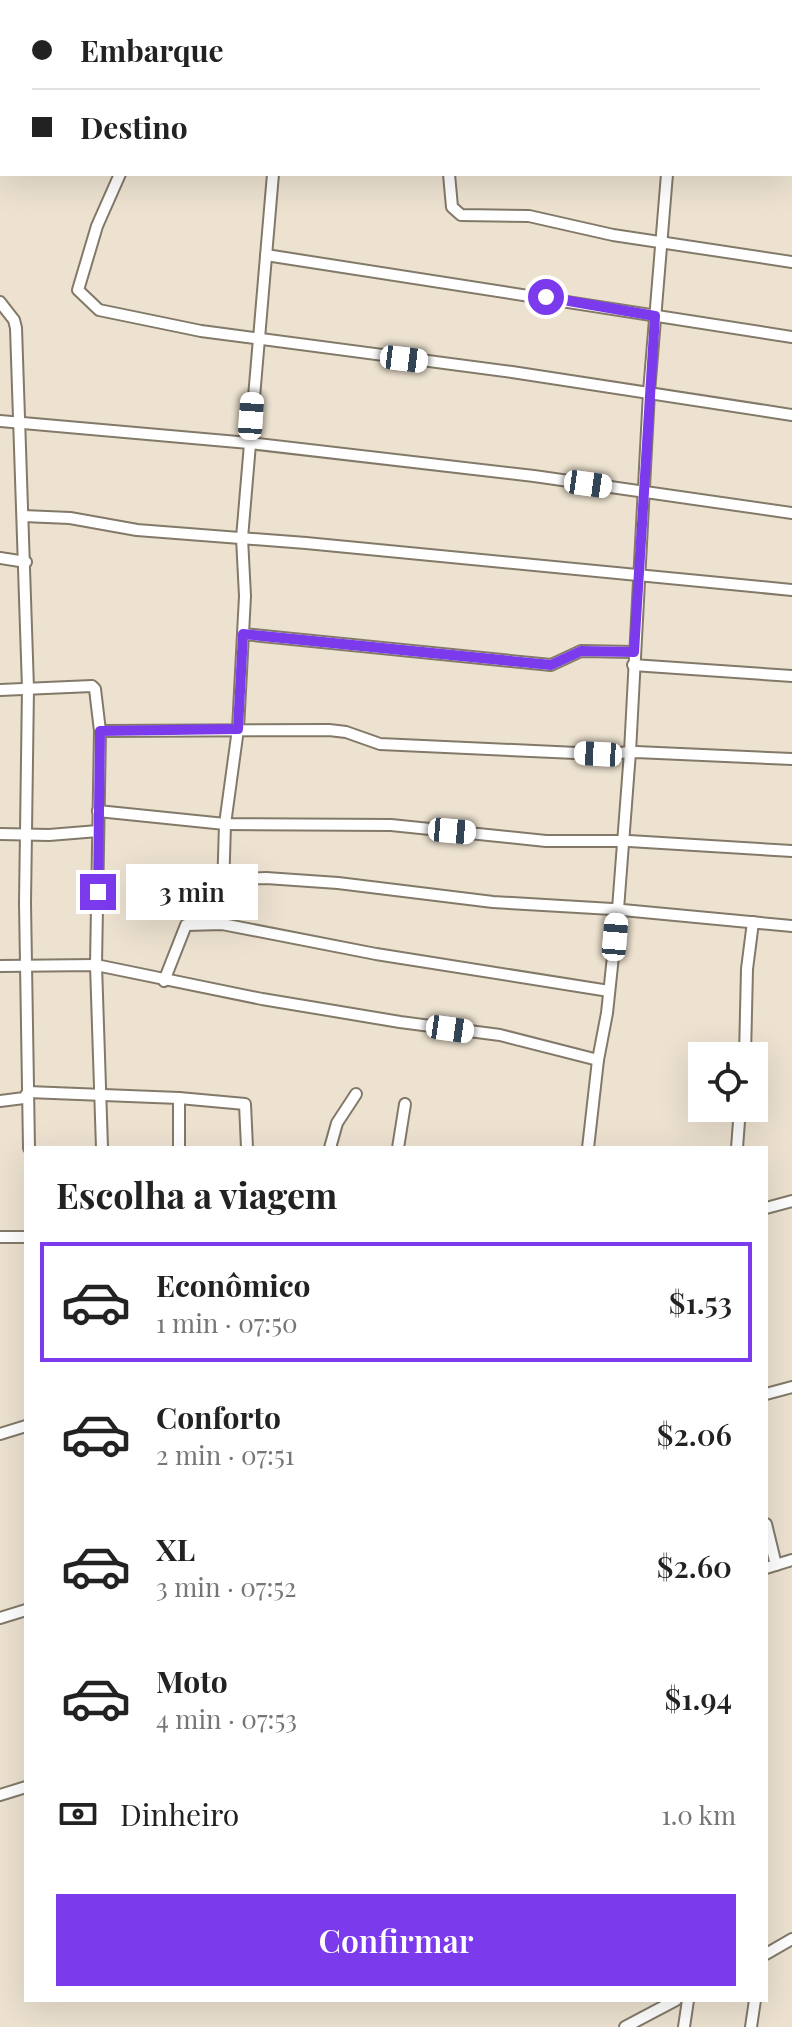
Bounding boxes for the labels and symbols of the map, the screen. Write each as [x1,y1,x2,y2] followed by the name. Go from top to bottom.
[528,279,564,315] route start
[379,344,429,374] car
[237,391,265,441] car
[563,469,613,499] car
[573,741,623,767] car
[427,817,477,845] car
[126,864,258,920] callout: 3 min
[80,874,116,910] route end
[601,912,629,962] car
[425,1014,475,1044] car

